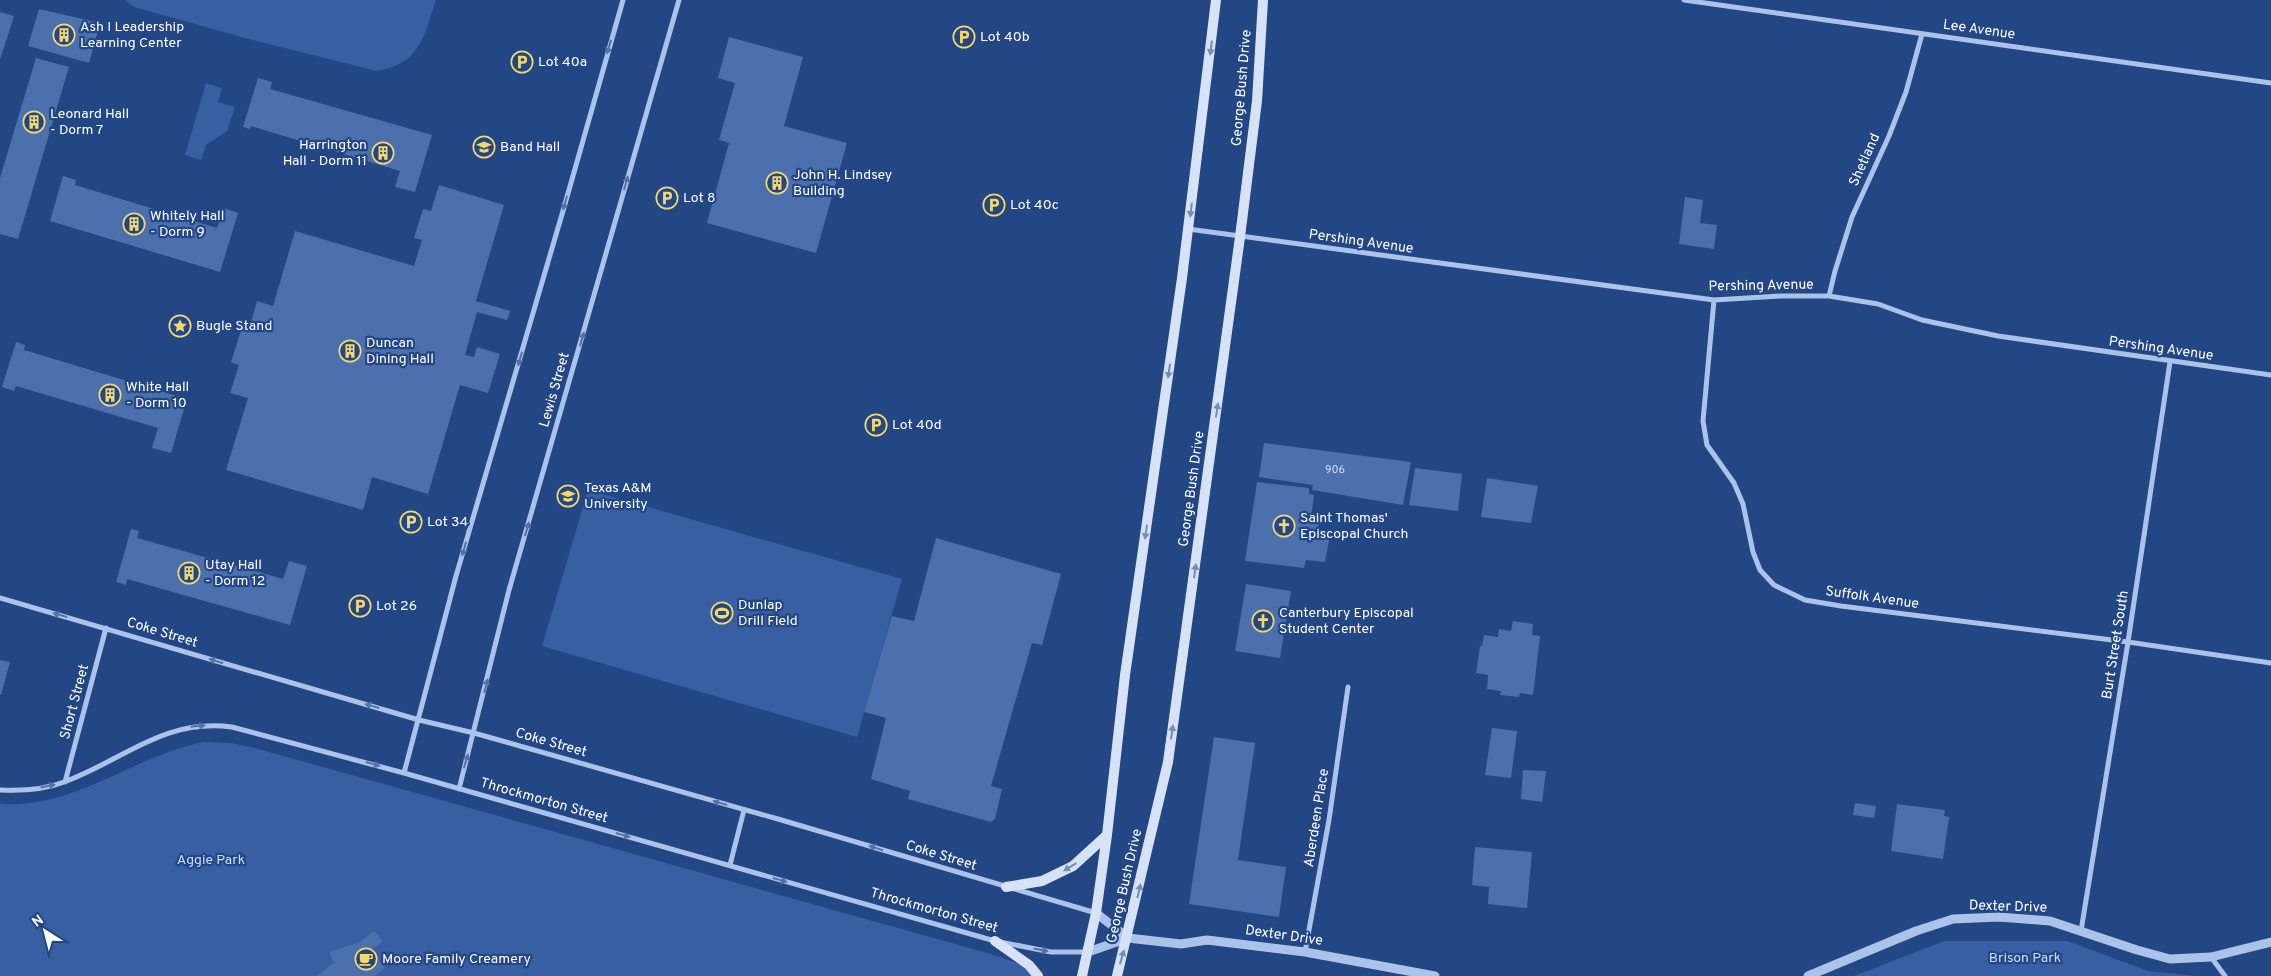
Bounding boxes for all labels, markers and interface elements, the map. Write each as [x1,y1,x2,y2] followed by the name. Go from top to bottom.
[1942,17,2016,43] street label: Lee Avenue
[80,19,184,52] place label: Ash I Leadership Learning Center
[52,23,76,47] building icon: Ash I Leadership Learning Center
[952,25,976,49] parking icon: Lot 40b
[980,29,1030,46] place label: Lot 40b
[1228,29,1256,147] street label: George Bush Drive
[605,40,613,55] one-way arrow
[1206,41,1214,57] one-way arrow
[510,50,534,74] parking icon: Lot 40a
[538,54,587,71] place label: Lot 40a
[50,106,129,139] place label: Leonard Hall - Dorm 7
[22,110,46,134] building icon: Leonard Hall - Dorm 7
[1846,131,1884,189] street label: Shetland
[472,135,496,159] school or university icon: Band Hall
[283,137,367,170] place label: Harrington Hall - Dorm 11
[500,139,560,156] place label: Band Hall
[371,141,395,165] building icon: Harrington Hall - Dorm 11
[793,167,892,200] place label: John H. Lindsey Building
[765,171,789,195] building icon: John H. Lindsey Building
[623,175,631,190] one-way arrow
[655,186,679,210] parking icon: Lot 8
[683,190,716,207] place label: Lot 8
[982,193,1006,217] parking icon: Lot 40c
[561,196,569,211] one-way arrow
[1010,197,1059,214] place label: Lot 40c
[1187,202,1195,218] one-way arrow
[150,208,224,241] place label: Whitely Hall - Dorm 9
[122,212,146,236] building icon: Whitely Hall - Dorm 9
[1308,226,1414,258] street label: Pershing Avenue
[1708,277,1814,295] street label: Pershing Avenue
[168,314,192,338] place icon: Bugle Stand
[196,318,272,335] place label: Bugle Stand
[578,331,586,346] one-way arrow
[2108,333,2214,365] street label: Pershing Avenue
[366,335,434,368] place label: Duncan Dining Hall
[338,339,362,363] building icon: Duncan Dining Hall
[536,351,574,429] street label: Lewis Street
[515,352,523,367] one-way arrow
[1165,363,1173,379] one-way arrow
[126,379,189,412] place label: White Hall - Dorm 10
[98,383,122,407] building icon: White Hall - Dorm 10
[1213,402,1221,418] one-way arrow
[864,413,888,437] parking icon: Lot 40d
[892,417,942,434] place label: Lot 40d
[1175,430,1209,548] street label: George Bush Drive
[1325,463,1345,477] house number: 906
[584,480,652,513] place label: Texas A&M University
[556,484,580,508] school or university icon: Texas A&M University
[399,510,423,534] parking icon: Lot 34
[1300,510,1408,543] place label: Saint Thomas' Episcopal Church
[427,514,468,531] place label: Lot 34
[1272,514,1296,538] church icon: Saint Thomas' Episcopal Church
[523,521,531,536] one-way arrow
[1142,524,1150,540] one-way arrow
[460,541,468,556] one-way arrow
[205,557,265,590] place label: Utay Hall - Dorm 12
[177,561,201,585] building icon: Utay Hall - Dorm 12
[1191,563,1199,579] one-way arrow
[1824,583,1920,613] street label: Suffolk Avenue
[2099,589,2133,701] street label: Burt Street South
[348,594,372,618] parking icon: Lot 26
[738,597,798,630] place label: Dunlap Drill Field
[376,598,417,615] place label: Lot 26
[710,601,734,625] sports icon: Dunlap Drill Field
[1279,605,1414,638] place label: Canterbury Episcopal Student Center
[1251,609,1275,633] church icon: Canterbury Episcopal Student Center
[53,611,68,619] one-way arrow
[124,614,200,652] street label: Coke Street
[209,656,224,664] one-way arrow
[57,663,93,741] street label: Short Street
[482,678,490,693] one-way arrow
[364,702,379,710] one-way arrow
[190,722,206,730] one-way arrow
[1169,724,1177,740] one-way arrow
[513,725,589,761] street label: Coke Street
[463,753,471,768] one-way arrow
[366,761,381,769] one-way arrow
[1301,767,1333,869] street label: Aberdeen Place
[478,775,610,827] street label: Throckmorton Street
[41,782,57,790] one-way arrow
[712,798,727,806] one-way arrow
[1104,827,1146,945] street label: George Bush Drive
[616,832,631,840] one-way arrow
[903,837,979,875] street label: Coke Street
[868,844,883,852] one-way arrow
[177,852,245,869] park label: Aggie Park
[1064,862,1077,871] one-way arrow
[772,876,787,884] one-way arrow
[1135,883,1143,898] one-way arrow
[868,885,1000,937] street label: Throckmorton Street
[1969,897,2047,917] street label: Dexter Drive
[20,906,70,956] north arrow
[29,912,47,932] text: N
[1244,922,1324,950] street label: Dexter Drive
[1034,946,1049,954] one-way arrow
[354,947,378,971] cafe icon: Moore Family Creamery
[1119,950,1127,965] one-way arrow
[1989,950,2061,967] park label: Brison Park
[382,951,531,968] place label: Moore Family Creamery

